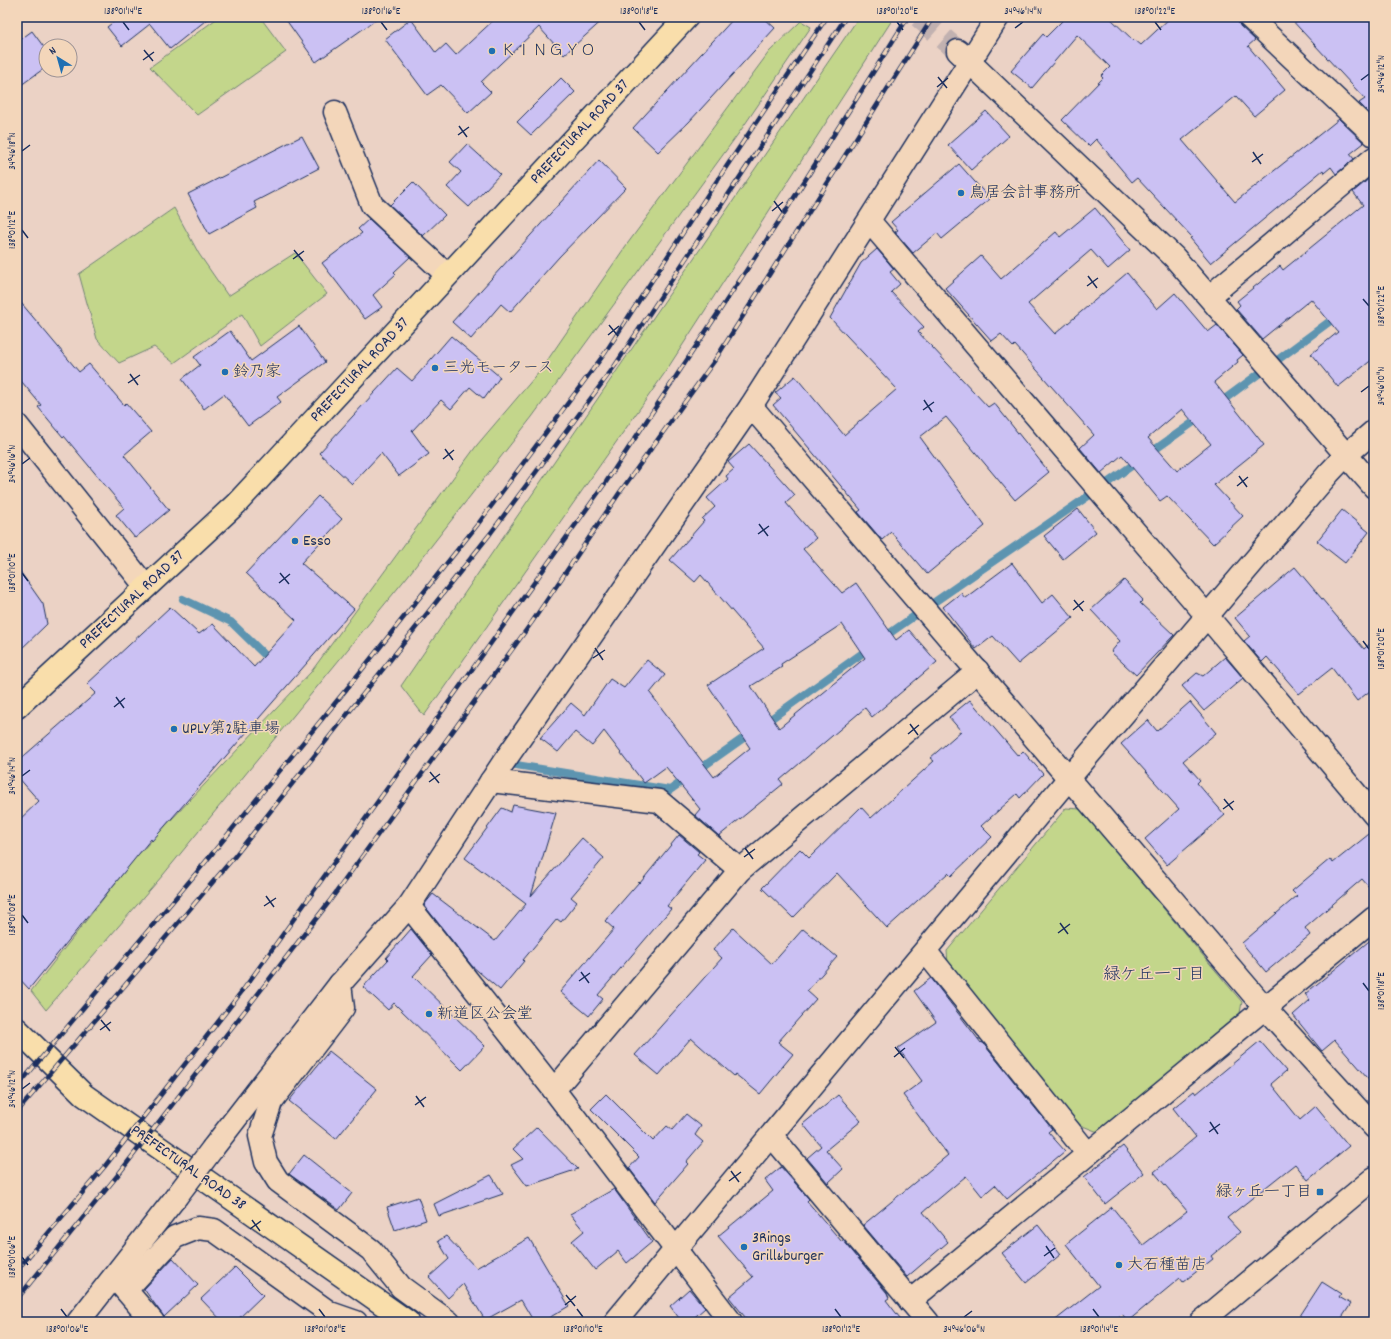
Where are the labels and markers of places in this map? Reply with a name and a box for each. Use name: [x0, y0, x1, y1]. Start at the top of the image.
place label: ＫＩＮＧＹＯ: [500, 40, 596, 63]
marker: ＫＩＮＧＹＯ: [487, 46, 497, 56]
place label: 鳥居会計事務所: [969, 182, 1081, 205]
marker: 鳥居会計事務所: [956, 188, 966, 198]
place label: 三光モータース: [443, 357, 554, 380]
place label: 鈴乃家: [233, 361, 281, 384]
marker: 三光モータース: [430, 363, 440, 373]
marker: 鈴乃家: [220, 367, 230, 377]
place label: Esso: [303, 530, 331, 553]
marker: Esso: [290, 536, 300, 546]
place label: UPLY第2駐車場: [182, 718, 280, 741]
marker: UPLY第2駐車場: [169, 724, 179, 734]
place label: 新道区公会堂: [437, 1003, 533, 1026]
marker: 新道区公会堂: [424, 1009, 434, 1019]
place label: 緑ヶ丘一丁目: [1216, 1181, 1312, 1204]
marker: 緑ヶ丘一丁目: [1315, 1187, 1325, 1197]
place label: 3Rings Grill&burger: [752, 1227, 823, 1268]
marker: 3Rings Grill&burger: [739, 1242, 749, 1252]
place label: 大石種苗店: [1127, 1254, 1207, 1277]
marker: 大石種苗店: [1114, 1260, 1124, 1270]

